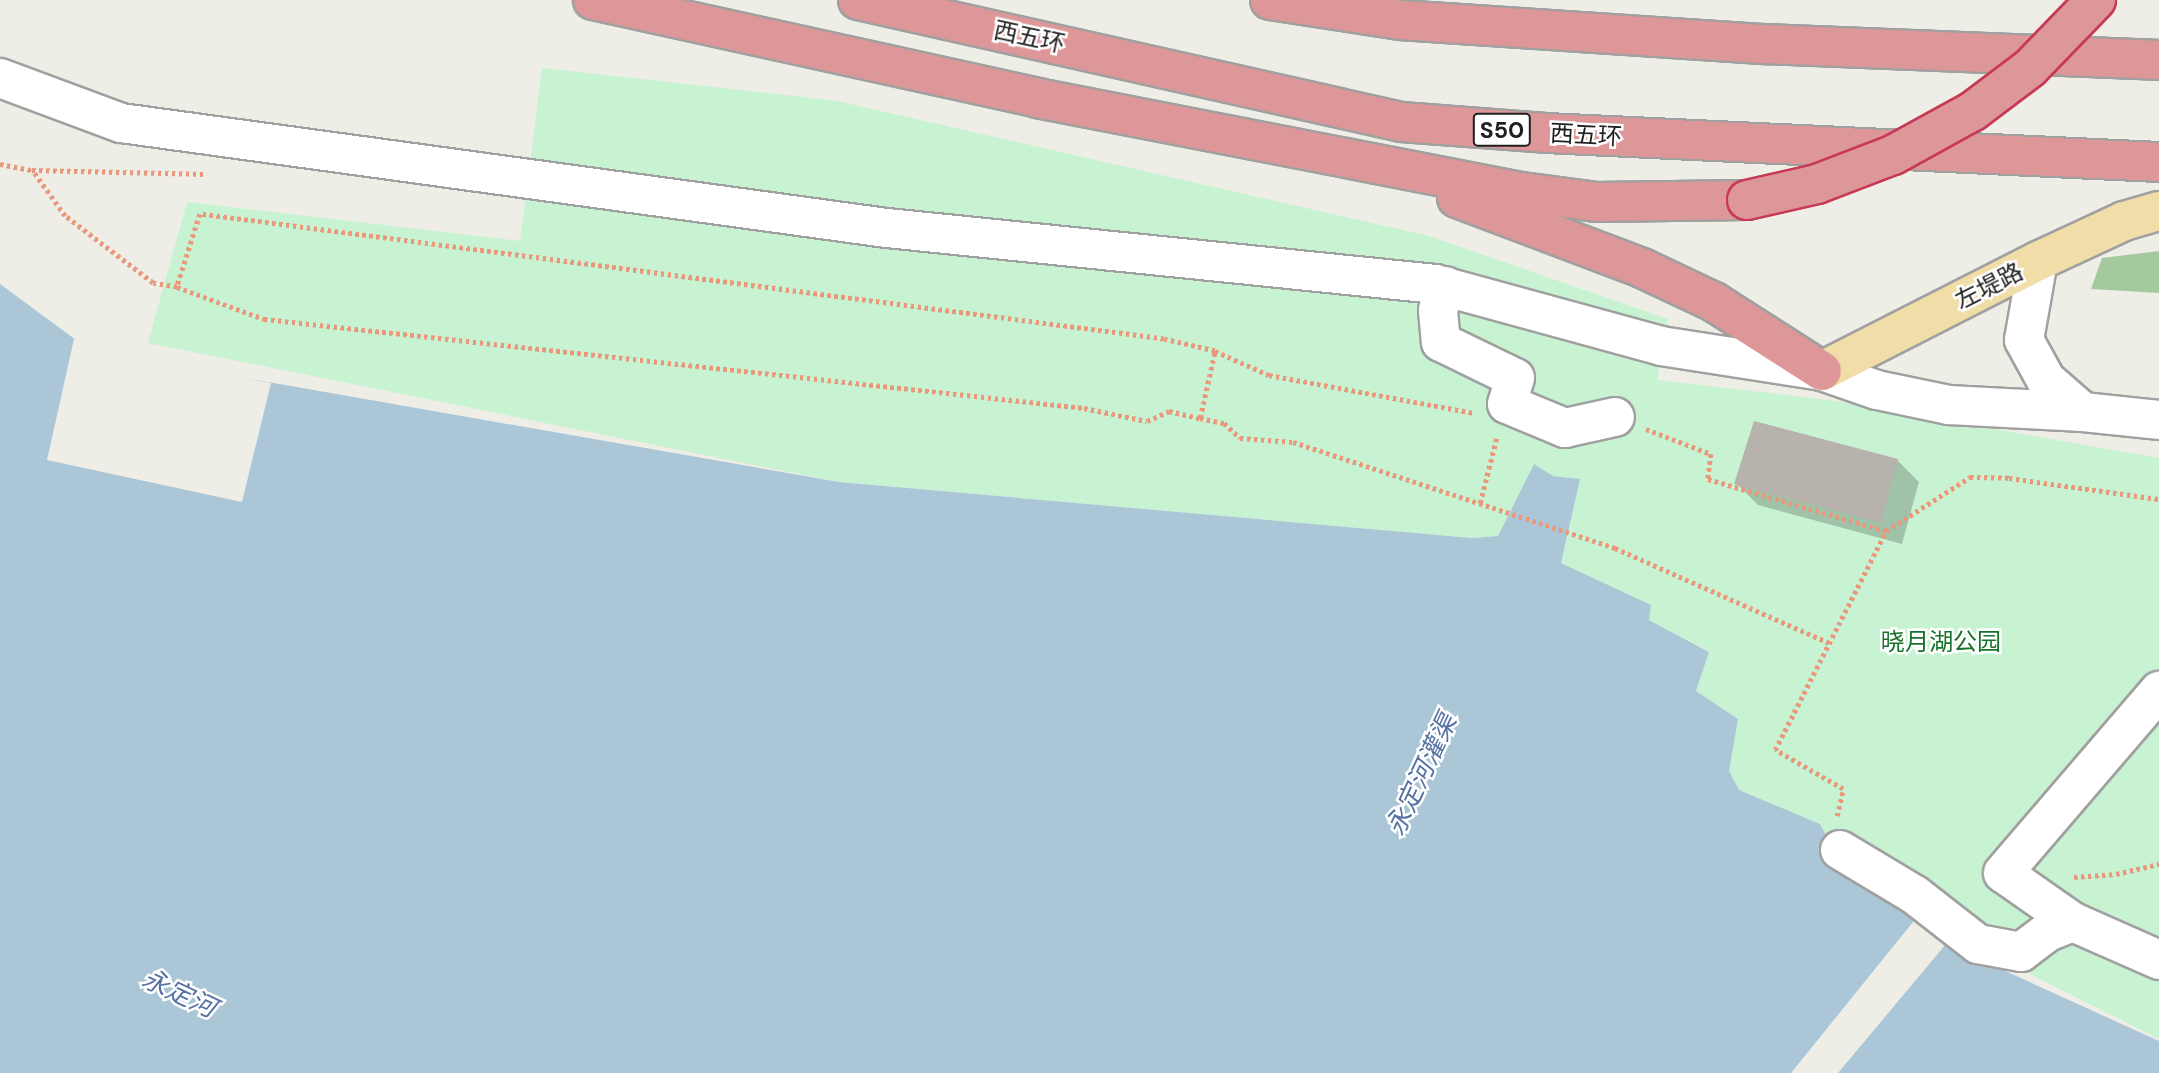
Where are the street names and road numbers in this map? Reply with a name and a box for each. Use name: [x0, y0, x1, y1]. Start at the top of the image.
street label: 西五环: [991, 15, 1067, 59]
road number: S50: [1472, 111, 1532, 150]
street label: 西五环: [1549, 119, 1623, 151]
street label: 左堤路: [1950, 257, 2028, 315]

